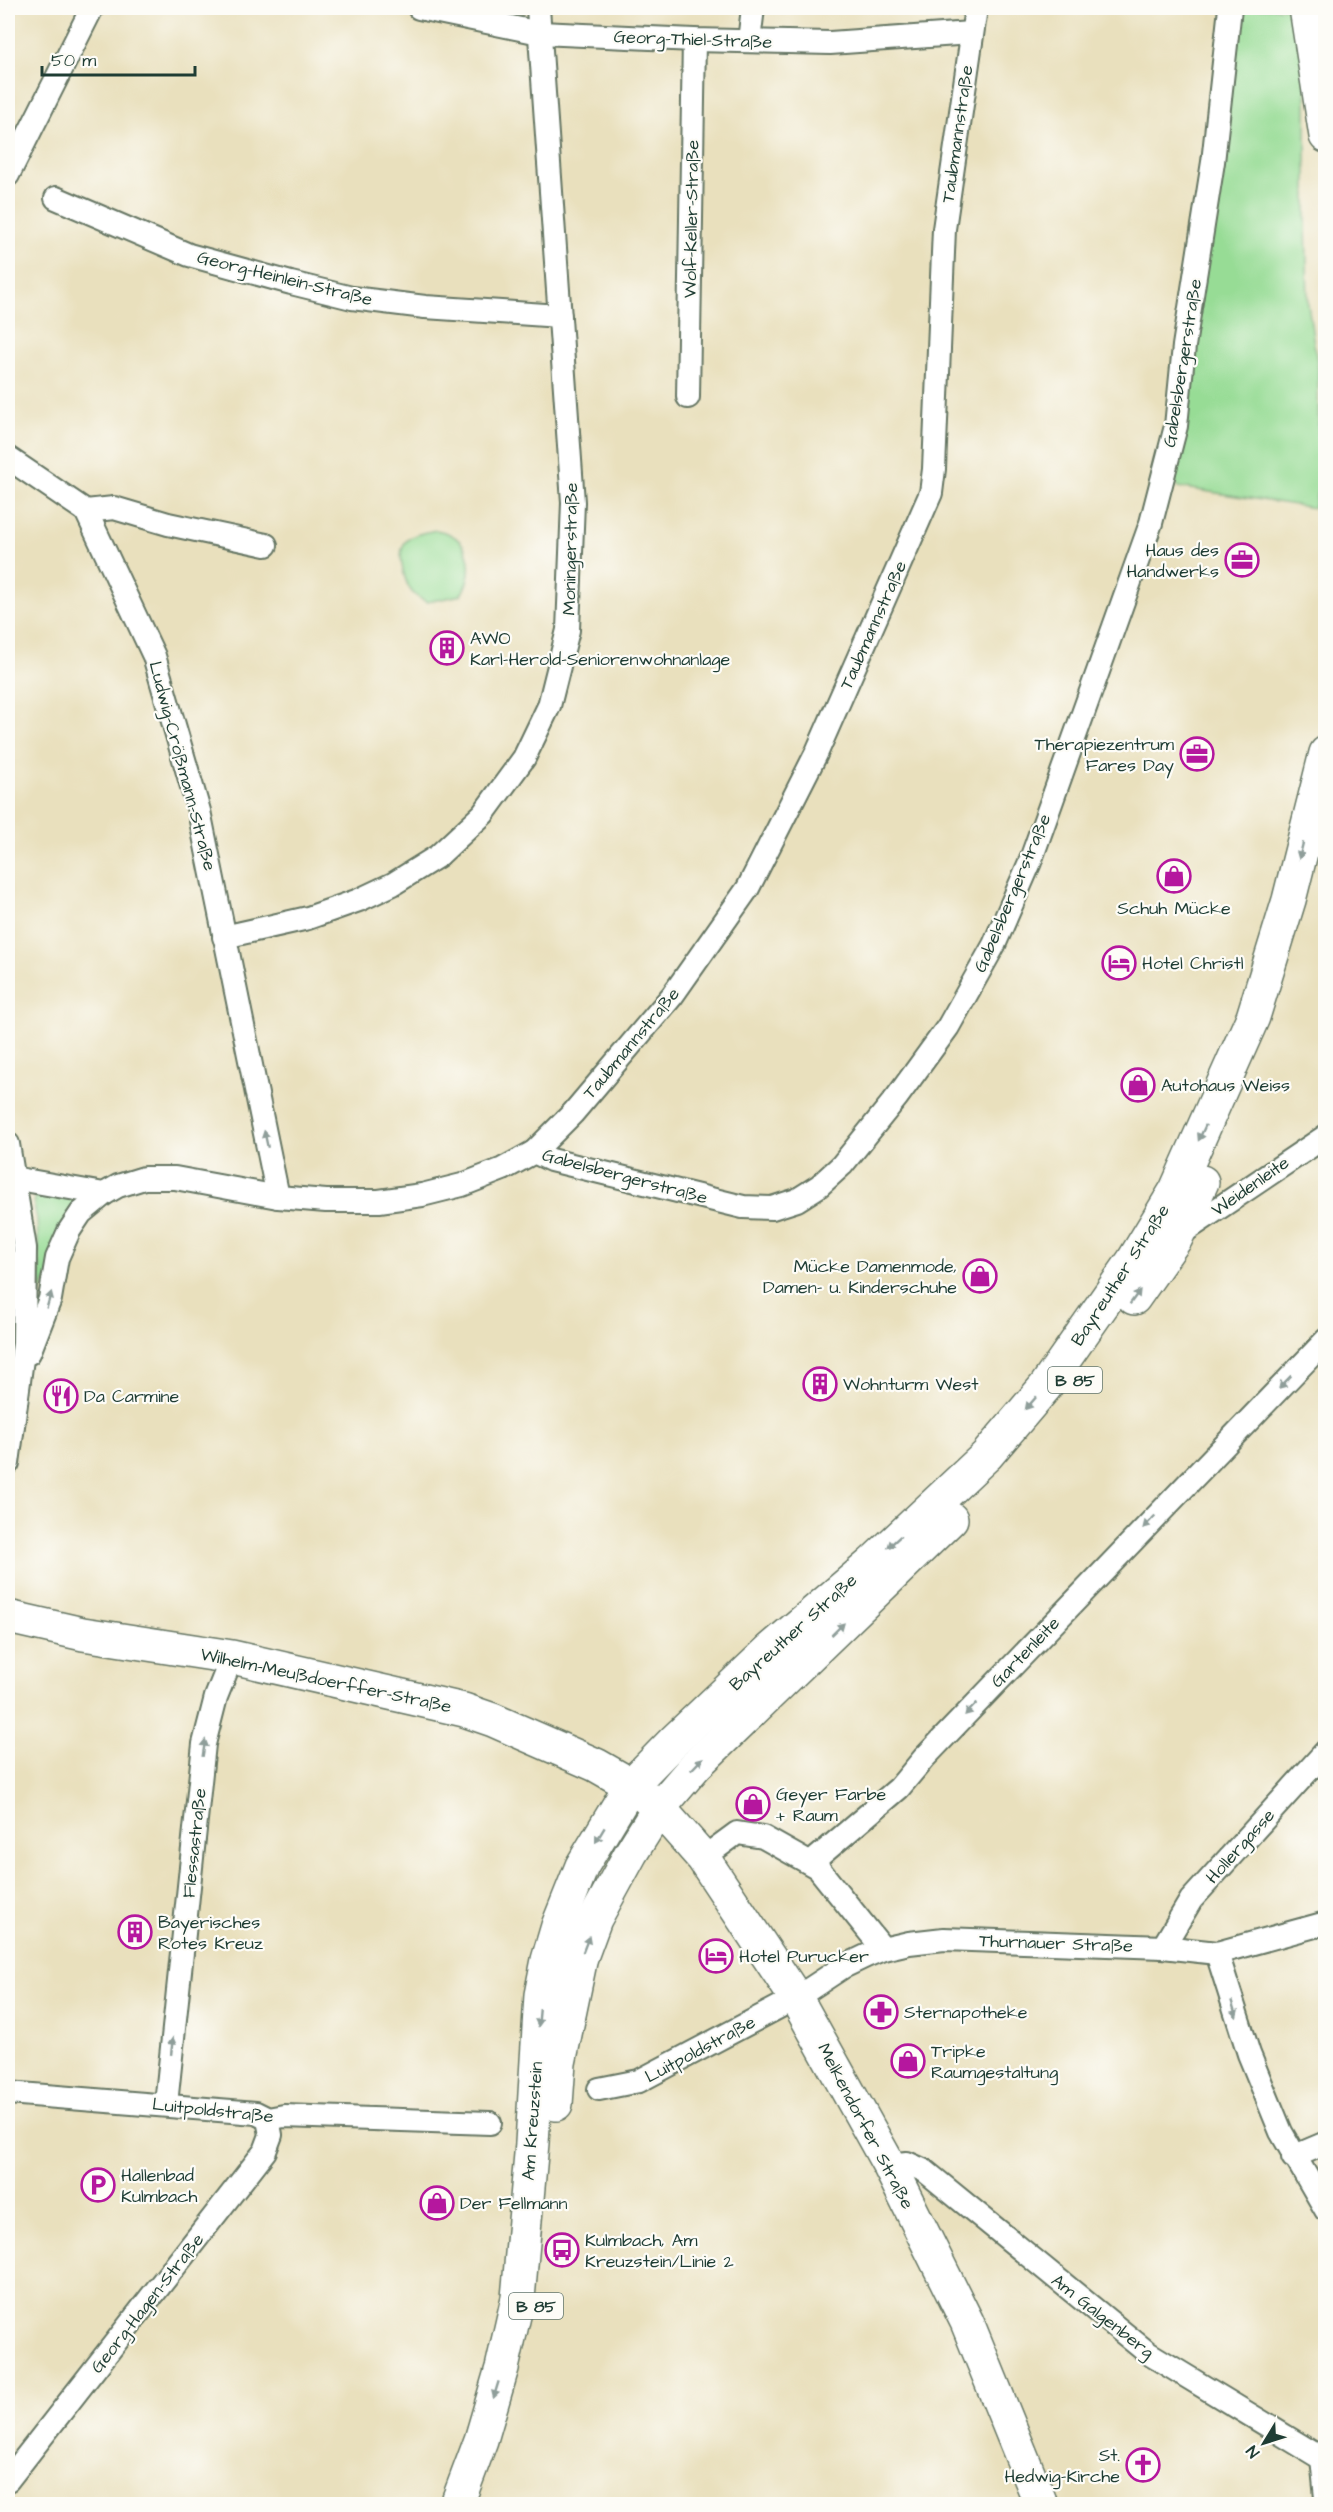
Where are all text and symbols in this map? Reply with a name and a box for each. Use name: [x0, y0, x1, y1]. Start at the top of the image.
street label: Georg-Thiel-Straße: [613, 24, 773, 56]
scale bar: [42, 39, 195, 77]
text: 50 m: [51, 48, 96, 73]
street label: Taubmannstraße: [935, 63, 980, 205]
street label: Wolf-Keller-Straße: [678, 139, 705, 298]
street label: Georg-Heinlein-Straße: [194, 245, 375, 313]
street label: Gabelsbergerstraße: [1157, 277, 1209, 449]
street label: Moningerstraße: [557, 482, 585, 616]
place label: Haus des Handwerks: [1126, 538, 1219, 584]
office icon: Haus des Handwerks: [1224, 542, 1260, 578]
street label: Taubmannstraße: [834, 557, 913, 694]
place label: AWO Karl-Herold-Seniorenwohnanlage: [470, 626, 731, 673]
building icon: AWO Karl-Herold-Seniorenwohnanlage: [429, 630, 465, 666]
street label: Ludwig-Crößmann-Straße: [142, 659, 223, 874]
place label: Therapiezentrum Fares Day: [1035, 732, 1174, 779]
office icon: Therapiezentrum Fares Day: [1179, 736, 1215, 772]
street label: Gabelsbergerstraße: [968, 810, 1058, 977]
one-way arrow: [1295, 841, 1305, 860]
shop icon: Schuh Mücke: [1156, 858, 1192, 894]
place label: Schuh Mücke: [1117, 896, 1231, 921]
hotel icon: Hotel Christl: [1101, 945, 1137, 981]
place label: Hotel Christl: [1142, 951, 1244, 976]
street label: Taubmannstraße: [577, 982, 686, 1104]
shop icon: Autohaus Weiss: [1120, 1067, 1156, 1103]
place label: Autohaus Weiss: [1161, 1073, 1290, 1098]
one-way arrow: [1196, 1124, 1206, 1142]
one-way arrow: [261, 1130, 270, 1149]
street label: Gabelsbergerstraße: [539, 1142, 710, 1212]
street label: Weidenleite: [1206, 1150, 1294, 1222]
street label: Bayreuther Straße: [1065, 1199, 1177, 1351]
place label: Mücke Damenmode, Damen- u. Kinderschuhe: [763, 1254, 957, 1300]
shop icon: Mücke Damenmode, Damen- u. Kinderschuhe: [962, 1258, 998, 1294]
one-way arrow: [1129, 1289, 1141, 1305]
one-way arrow: [45, 1291, 54, 1309]
building icon: Wohnturm West: [802, 1366, 838, 1402]
road number: B 85: [1048, 1367, 1102, 1393]
place label: Wohnturm West: [843, 1372, 979, 1397]
one-way arrow: [1278, 1374, 1292, 1389]
restaurant icon: Da Carmine: [43, 1378, 79, 1414]
place label: Da Carmine: [84, 1384, 180, 1409]
one-way arrow: [1024, 1396, 1037, 1411]
one-way arrow: [1143, 1515, 1157, 1529]
one-way arrow: [887, 1535, 902, 1548]
street label: Bayreuther Straße: [724, 1568, 864, 1697]
street label: Gartenleite: [985, 1611, 1066, 1693]
one-way arrow: [830, 1622, 844, 1636]
street label: Wilhelm-Meußdoerffer-Straße: [198, 1642, 454, 1719]
one-way arrow: [964, 1701, 978, 1716]
one-way arrow: [200, 1738, 209, 1757]
one-way arrow: [690, 1757, 704, 1771]
place label: Geyer Farbe + Raum: [776, 1782, 887, 1828]
shop icon: Geyer Farbe + Raum: [735, 1786, 771, 1822]
street label: Flessastraße: [176, 1787, 213, 1899]
street label: Hollergasse: [1200, 1803, 1282, 1890]
one-way arrow: [595, 1827, 606, 1843]
place label: Bayerisches Rotes Kreuz: [158, 1910, 263, 1956]
building icon: Bayerisches Rotes Kreuz: [117, 1914, 153, 1950]
street label: Thurnauer Straße: [979, 1928, 1134, 1959]
one-way arrow: [581, 1935, 591, 1953]
hotel icon: Hotel Purucker: [698, 1938, 734, 1974]
place label: Hotel Purucker: [739, 1944, 869, 1969]
pharmacy icon: Sternapotheke: [863, 1994, 899, 2030]
place label: Sternapotheke: [904, 2000, 1028, 2025]
one-way arrow: [1230, 2000, 1240, 2018]
one-way arrow: [535, 2008, 544, 2027]
street label: Luitpoldstraße: [641, 2010, 760, 2089]
one-way arrow: [167, 2036, 177, 2055]
street label: Melkendorfer Straße: [811, 2039, 920, 2214]
place label: Tripke Raumgestaltung: [931, 2039, 1058, 2086]
shop icon: Tripke Raumgestaltung: [890, 2043, 926, 2079]
street label: Am Kreuzstein: [516, 2061, 549, 2181]
street label: Luitpoldstraße: [151, 2092, 275, 2129]
place label: Hallenbad Kulmbach: [121, 2163, 198, 2209]
parking icon: Hallenbad Kulmbach: [80, 2167, 116, 2203]
shop icon: Der Fellmann: [419, 2185, 455, 2221]
place label: Der Fellmann: [460, 2191, 568, 2216]
street label: Georg-Hagen-Straße: [85, 2228, 211, 2379]
place label: Kulmbach, Am Kreuzstein/Linie 2: [585, 2228, 734, 2274]
bus stop icon: Kulmbach, Am Kreuzstein/Linie 2: [544, 2232, 580, 2268]
street label: Am Galgenberg: [1045, 2268, 1159, 2365]
road number: B 85: [509, 2293, 563, 2319]
one-way arrow: [491, 2381, 500, 2399]
north arrow: [1234, 2413, 1294, 2473]
text: N: [1241, 2441, 1265, 2462]
place label: St. Hedwig-Kirche: [1004, 2443, 1120, 2490]
church icon: St. Hedwig-Kirche: [1125, 2447, 1161, 2483]

